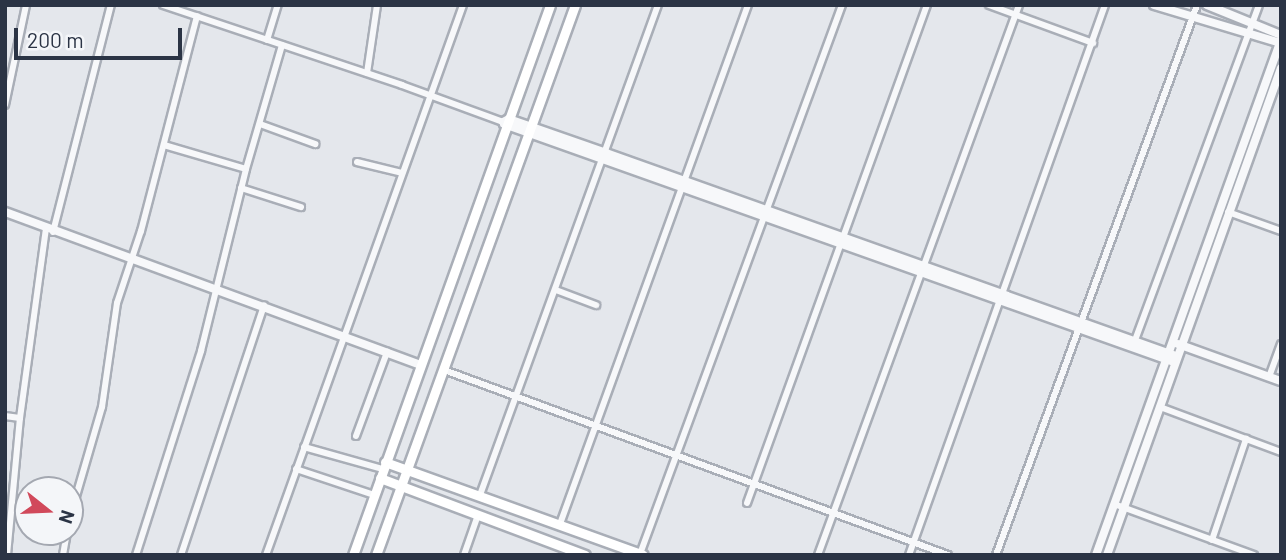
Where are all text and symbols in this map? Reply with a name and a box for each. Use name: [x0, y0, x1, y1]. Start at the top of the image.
scale bar: [18, 14, 186, 58]
text: 200 m: [27, 27, 84, 52]
north arrow: [14, 476, 84, 546]
text: N: [55, 507, 80, 527]

